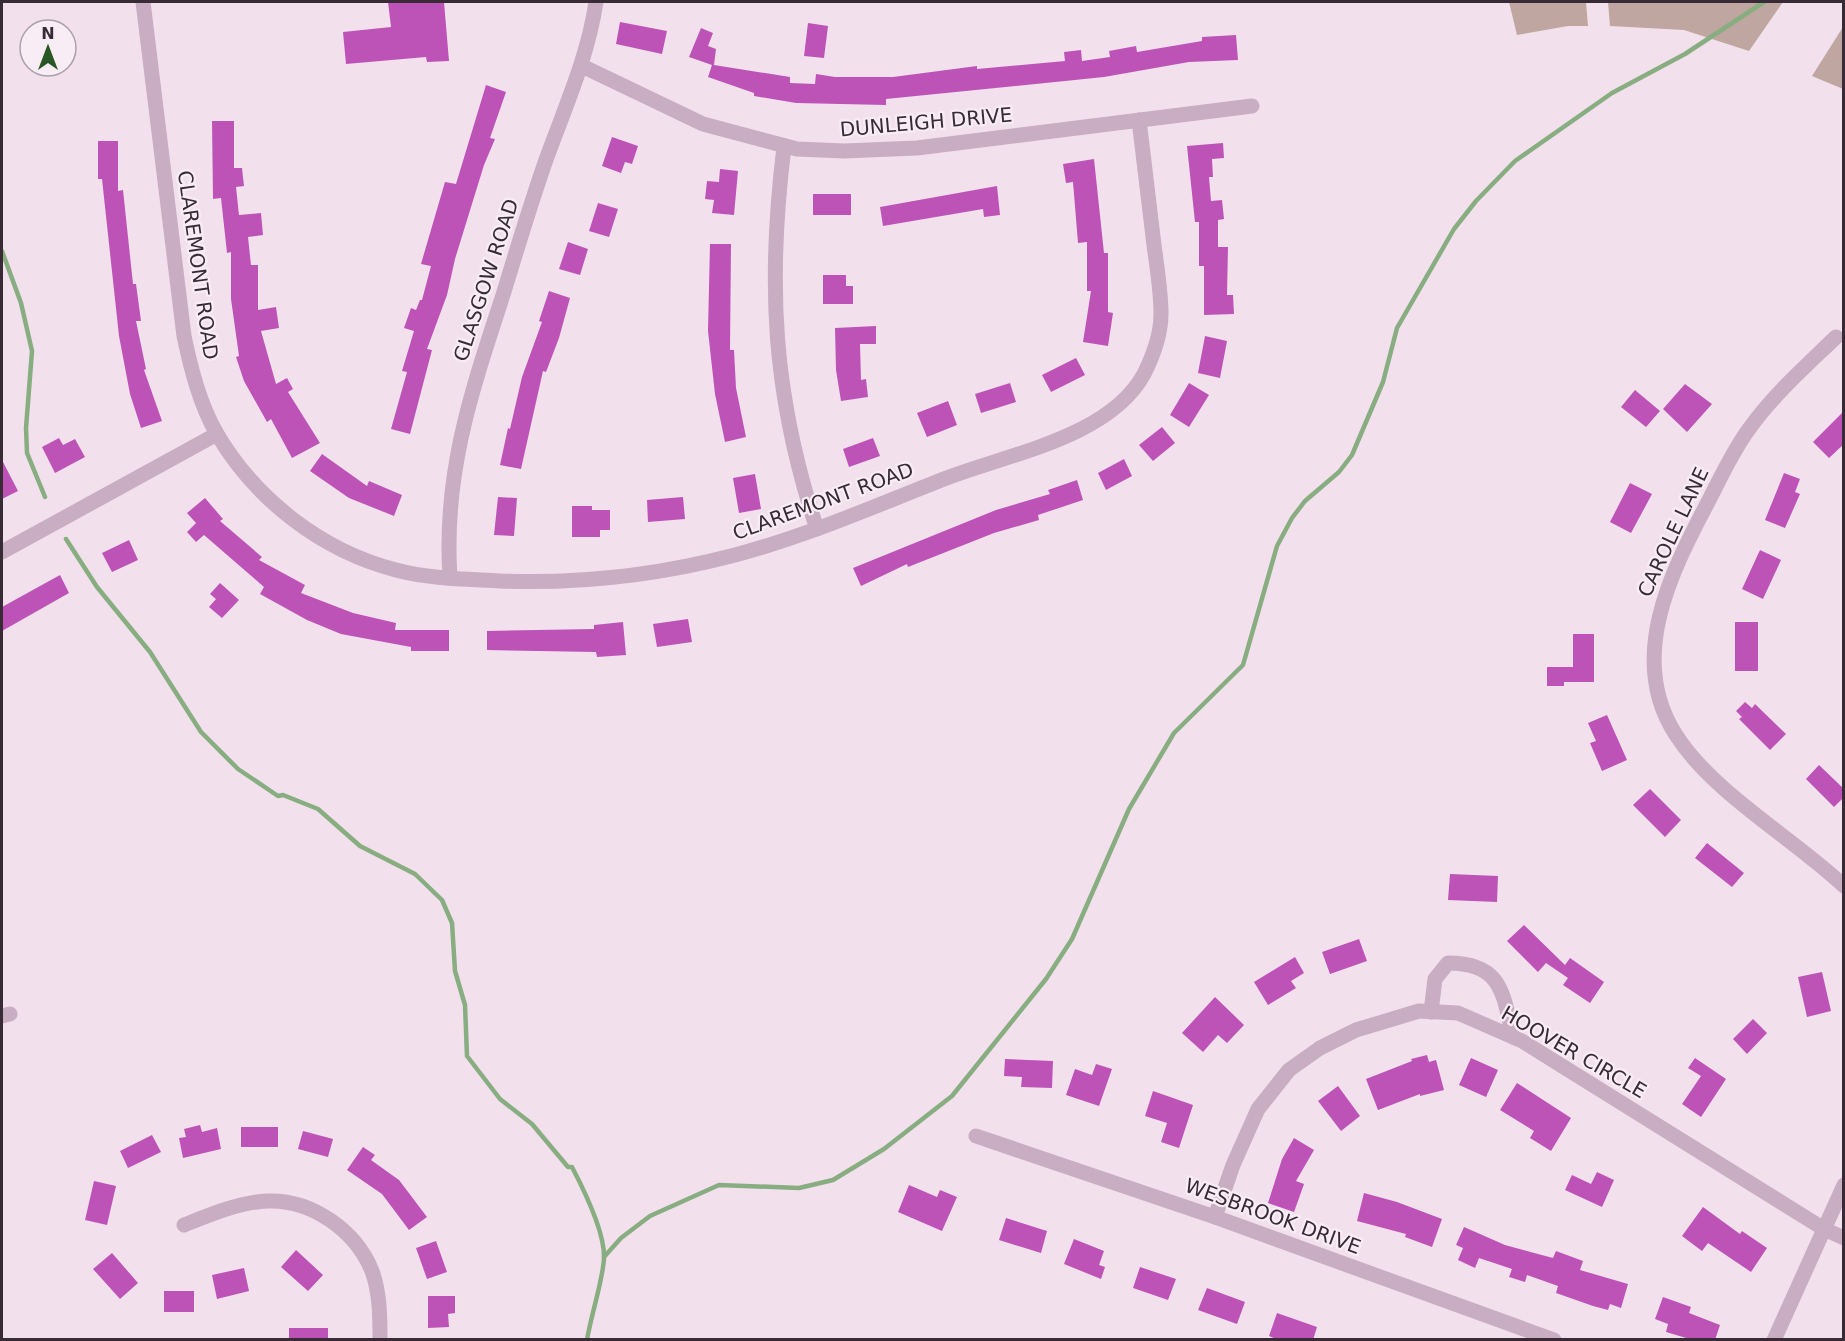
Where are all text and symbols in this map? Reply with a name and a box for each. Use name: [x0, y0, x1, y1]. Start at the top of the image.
north arrow: [18, 18, 78, 78]
text: N: [41, 24, 55, 43]
street label: DUNLEIGH DRIVE: [839, 103, 1013, 141]
street label: CLAREMONT ROAD: [173, 169, 223, 361]
street label: GLASGOW ROAD: [448, 196, 524, 364]
street label: CLAREMONT ROAD: [729, 457, 917, 545]
street label: CAROLE LANE: [1632, 463, 1714, 601]
street label: HOOVER CIRCLE: [1497, 1001, 1651, 1103]
street label: WESBROOK DRIVE: [1182, 1173, 1364, 1259]

